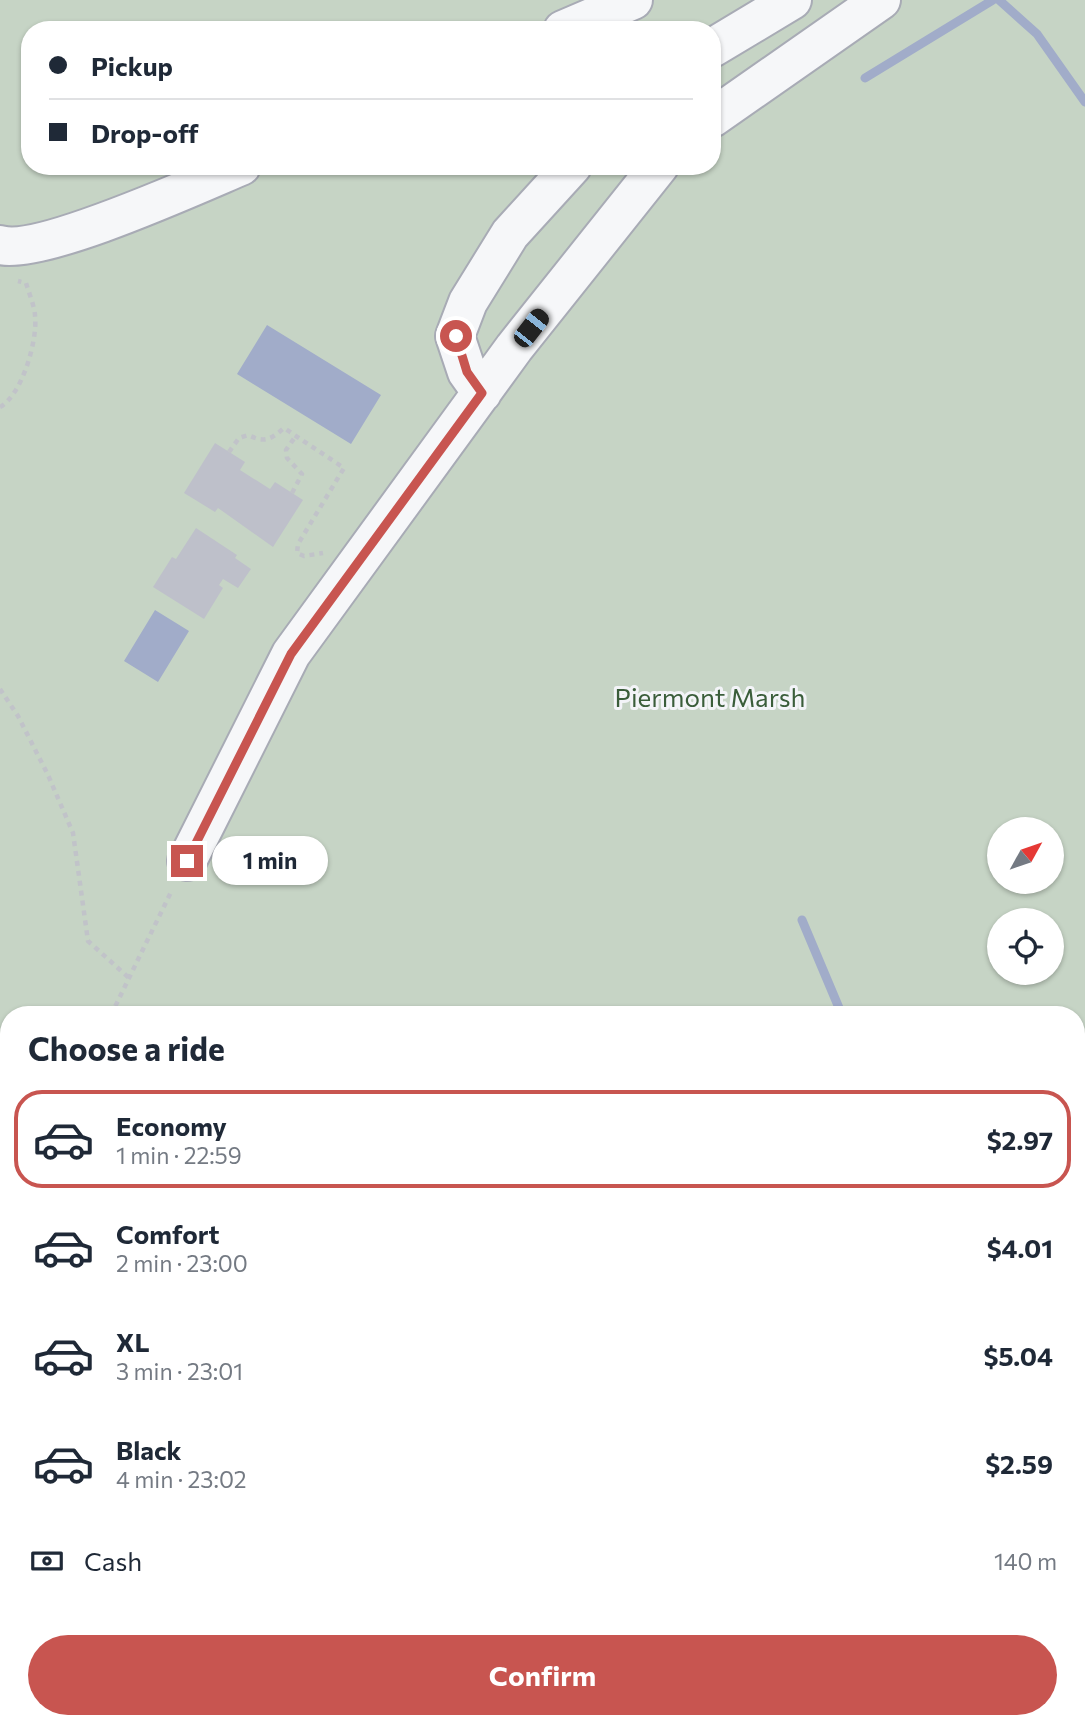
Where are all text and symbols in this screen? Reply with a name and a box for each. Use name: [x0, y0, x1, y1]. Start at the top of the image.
text: Pickup: [91, 50, 173, 81]
text: Drop-off: [91, 117, 198, 148]
car: [510, 305, 553, 351]
route start: [440, 320, 472, 352]
park label: Piermont Marsh: [615, 681, 805, 712]
north arrow: [987, 817, 1064, 894]
map controls: [987, 817, 1064, 985]
callout: 1 min: [212, 836, 327, 886]
route end: [171, 845, 203, 877]
text: 1 min: [243, 846, 297, 874]
button: locate: [987, 908, 1064, 985]
text: Choose a ride: [28, 1028, 225, 1068]
icon: car: [32, 1108, 95, 1171]
text: Economy: [116, 1110, 227, 1141]
text: $2.97: [987, 1124, 1053, 1155]
text: 1 min · 22:59: [116, 1141, 242, 1169]
icon: car: [32, 1216, 95, 1279]
text: Comfort: [116, 1218, 219, 1249]
text: $4.01: [987, 1232, 1053, 1263]
text: 2 min · 23:00: [116, 1249, 248, 1277]
icon: car: [32, 1324, 95, 1387]
text: XL: [116, 1326, 150, 1357]
text: $5.04: [984, 1340, 1053, 1371]
text: 3 min · 23:01: [116, 1357, 243, 1385]
icon: car: [32, 1432, 95, 1495]
text: Black: [116, 1434, 182, 1465]
text: $2.59: [985, 1448, 1053, 1479]
text: 4 min · 23:02: [116, 1465, 247, 1493]
icon: cash: [28, 1542, 66, 1580]
text: Cash: [84, 1545, 142, 1576]
text: 140 m: [994, 1547, 1057, 1575]
button: Confirm: [28, 1635, 1057, 1715]

